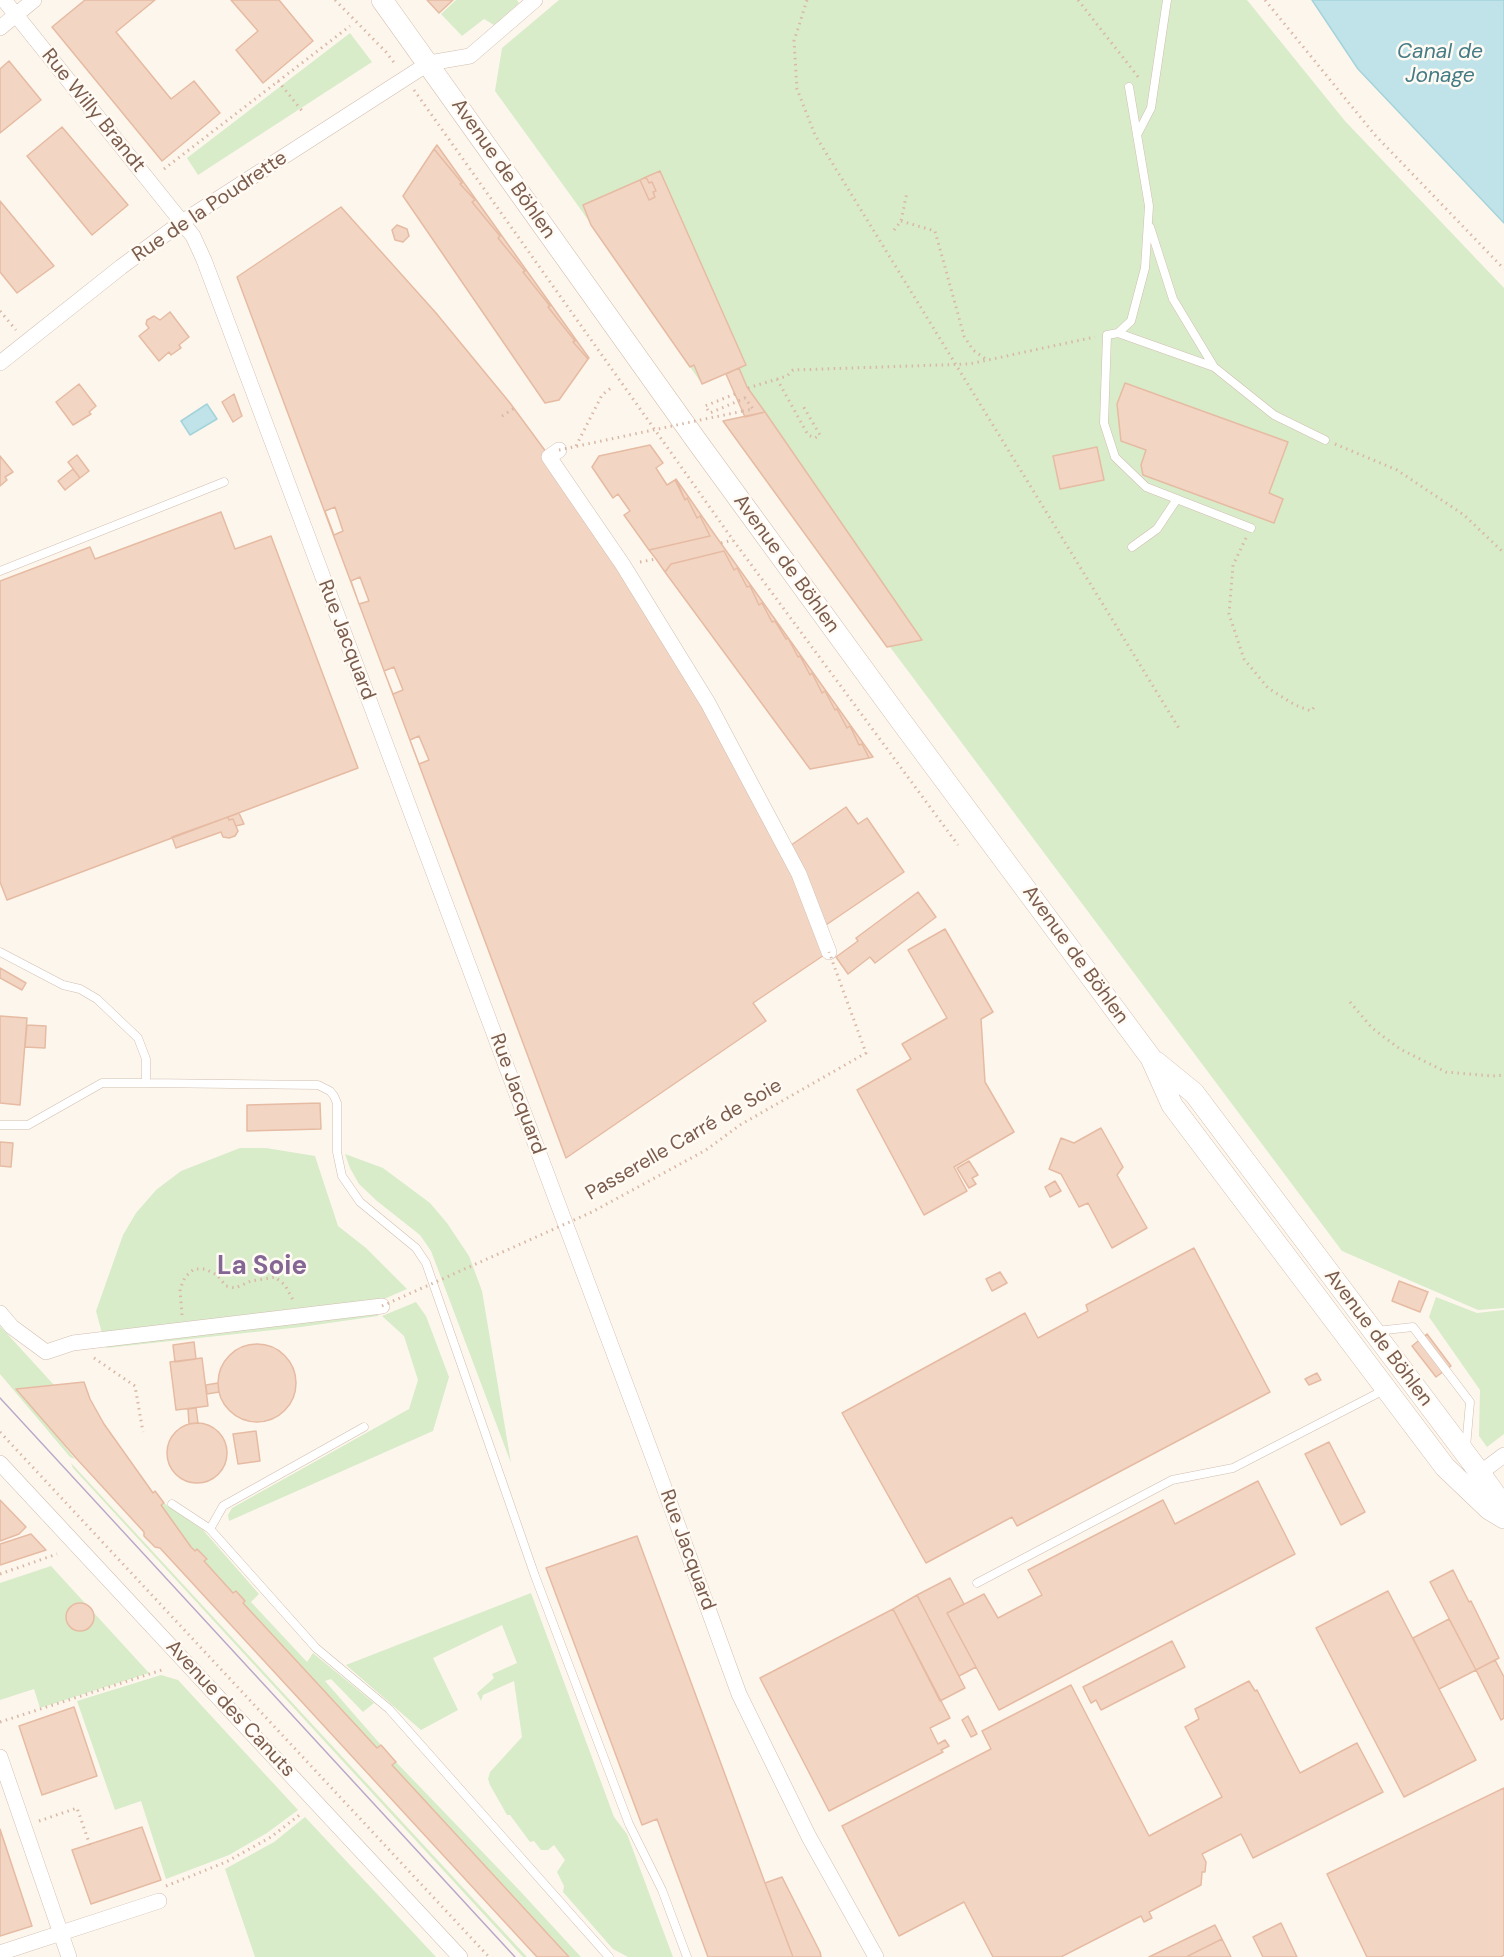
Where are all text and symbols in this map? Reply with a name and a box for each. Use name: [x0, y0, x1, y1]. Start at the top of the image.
water label: Canal de Jonage: [1397, 39, 1483, 89]
street label: Rue Willy Brandt: [36, 44, 150, 178]
street label: Avenue de Böhlen: [446, 94, 560, 244]
street label: Rue de la Poudrette: [128, 146, 292, 268]
street label: Avenue de Böhlen: [728, 490, 844, 638]
street label: Rue Jacquard: [312, 577, 380, 703]
street label: Avenue de Böhlen: [1017, 881, 1133, 1029]
street label: Rue Jacquard: [484, 1030, 550, 1158]
street label: Passerelle Carré de Soie: [582, 1074, 786, 1206]
district label: La Soie: [217, 1251, 307, 1283]
street label: Avenue de Böhlen: [1319, 1265, 1437, 1411]
street label: Rue Jacquard: [654, 1486, 720, 1614]
street label: Avenue des Canuts: [160, 1636, 300, 1782]

